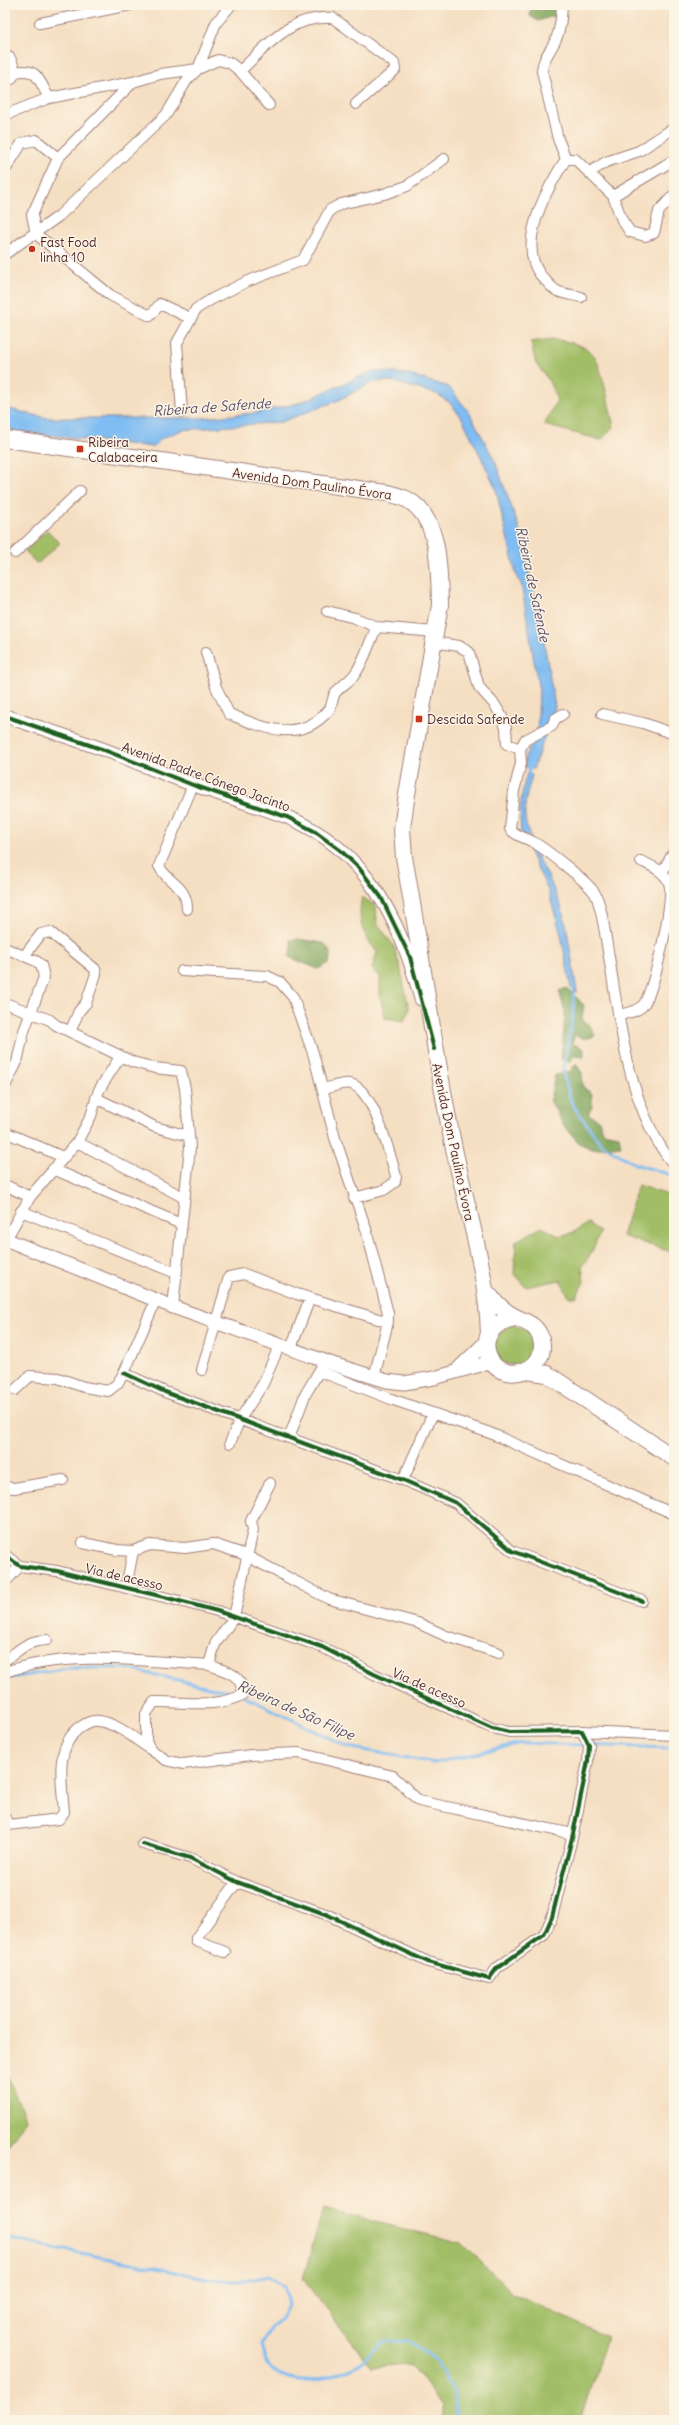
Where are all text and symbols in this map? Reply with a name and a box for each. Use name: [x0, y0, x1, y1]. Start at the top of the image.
place label: Fast Food linha 10: [40, 234, 97, 266]
marker: Fast Food linha 10: [27, 244, 37, 254]
water label: Ribeira de Safende: [153, 394, 273, 420]
place label: Ribeira Calabaceira: [88, 434, 158, 466]
marker: Ribeira Calabaceira: [75, 444, 85, 454]
street label: Avenida Dom Paulino Évora: [231, 463, 393, 504]
water label: Ribeira de Safende: [512, 525, 554, 645]
place label: Descida Safende: [427, 711, 525, 728]
marker: Descida Safende: [414, 714, 424, 724]
street label: Avenida Padre Cónego Jacinto: [119, 739, 293, 815]
street label: Avenida Dom Paulino Évora: [428, 1061, 479, 1223]
street label: Via de acesso: [84, 1560, 164, 1594]
street label: Via de acesso: [389, 1664, 469, 1712]
water label: Ribeira de São Filipe: [235, 1676, 359, 1744]

